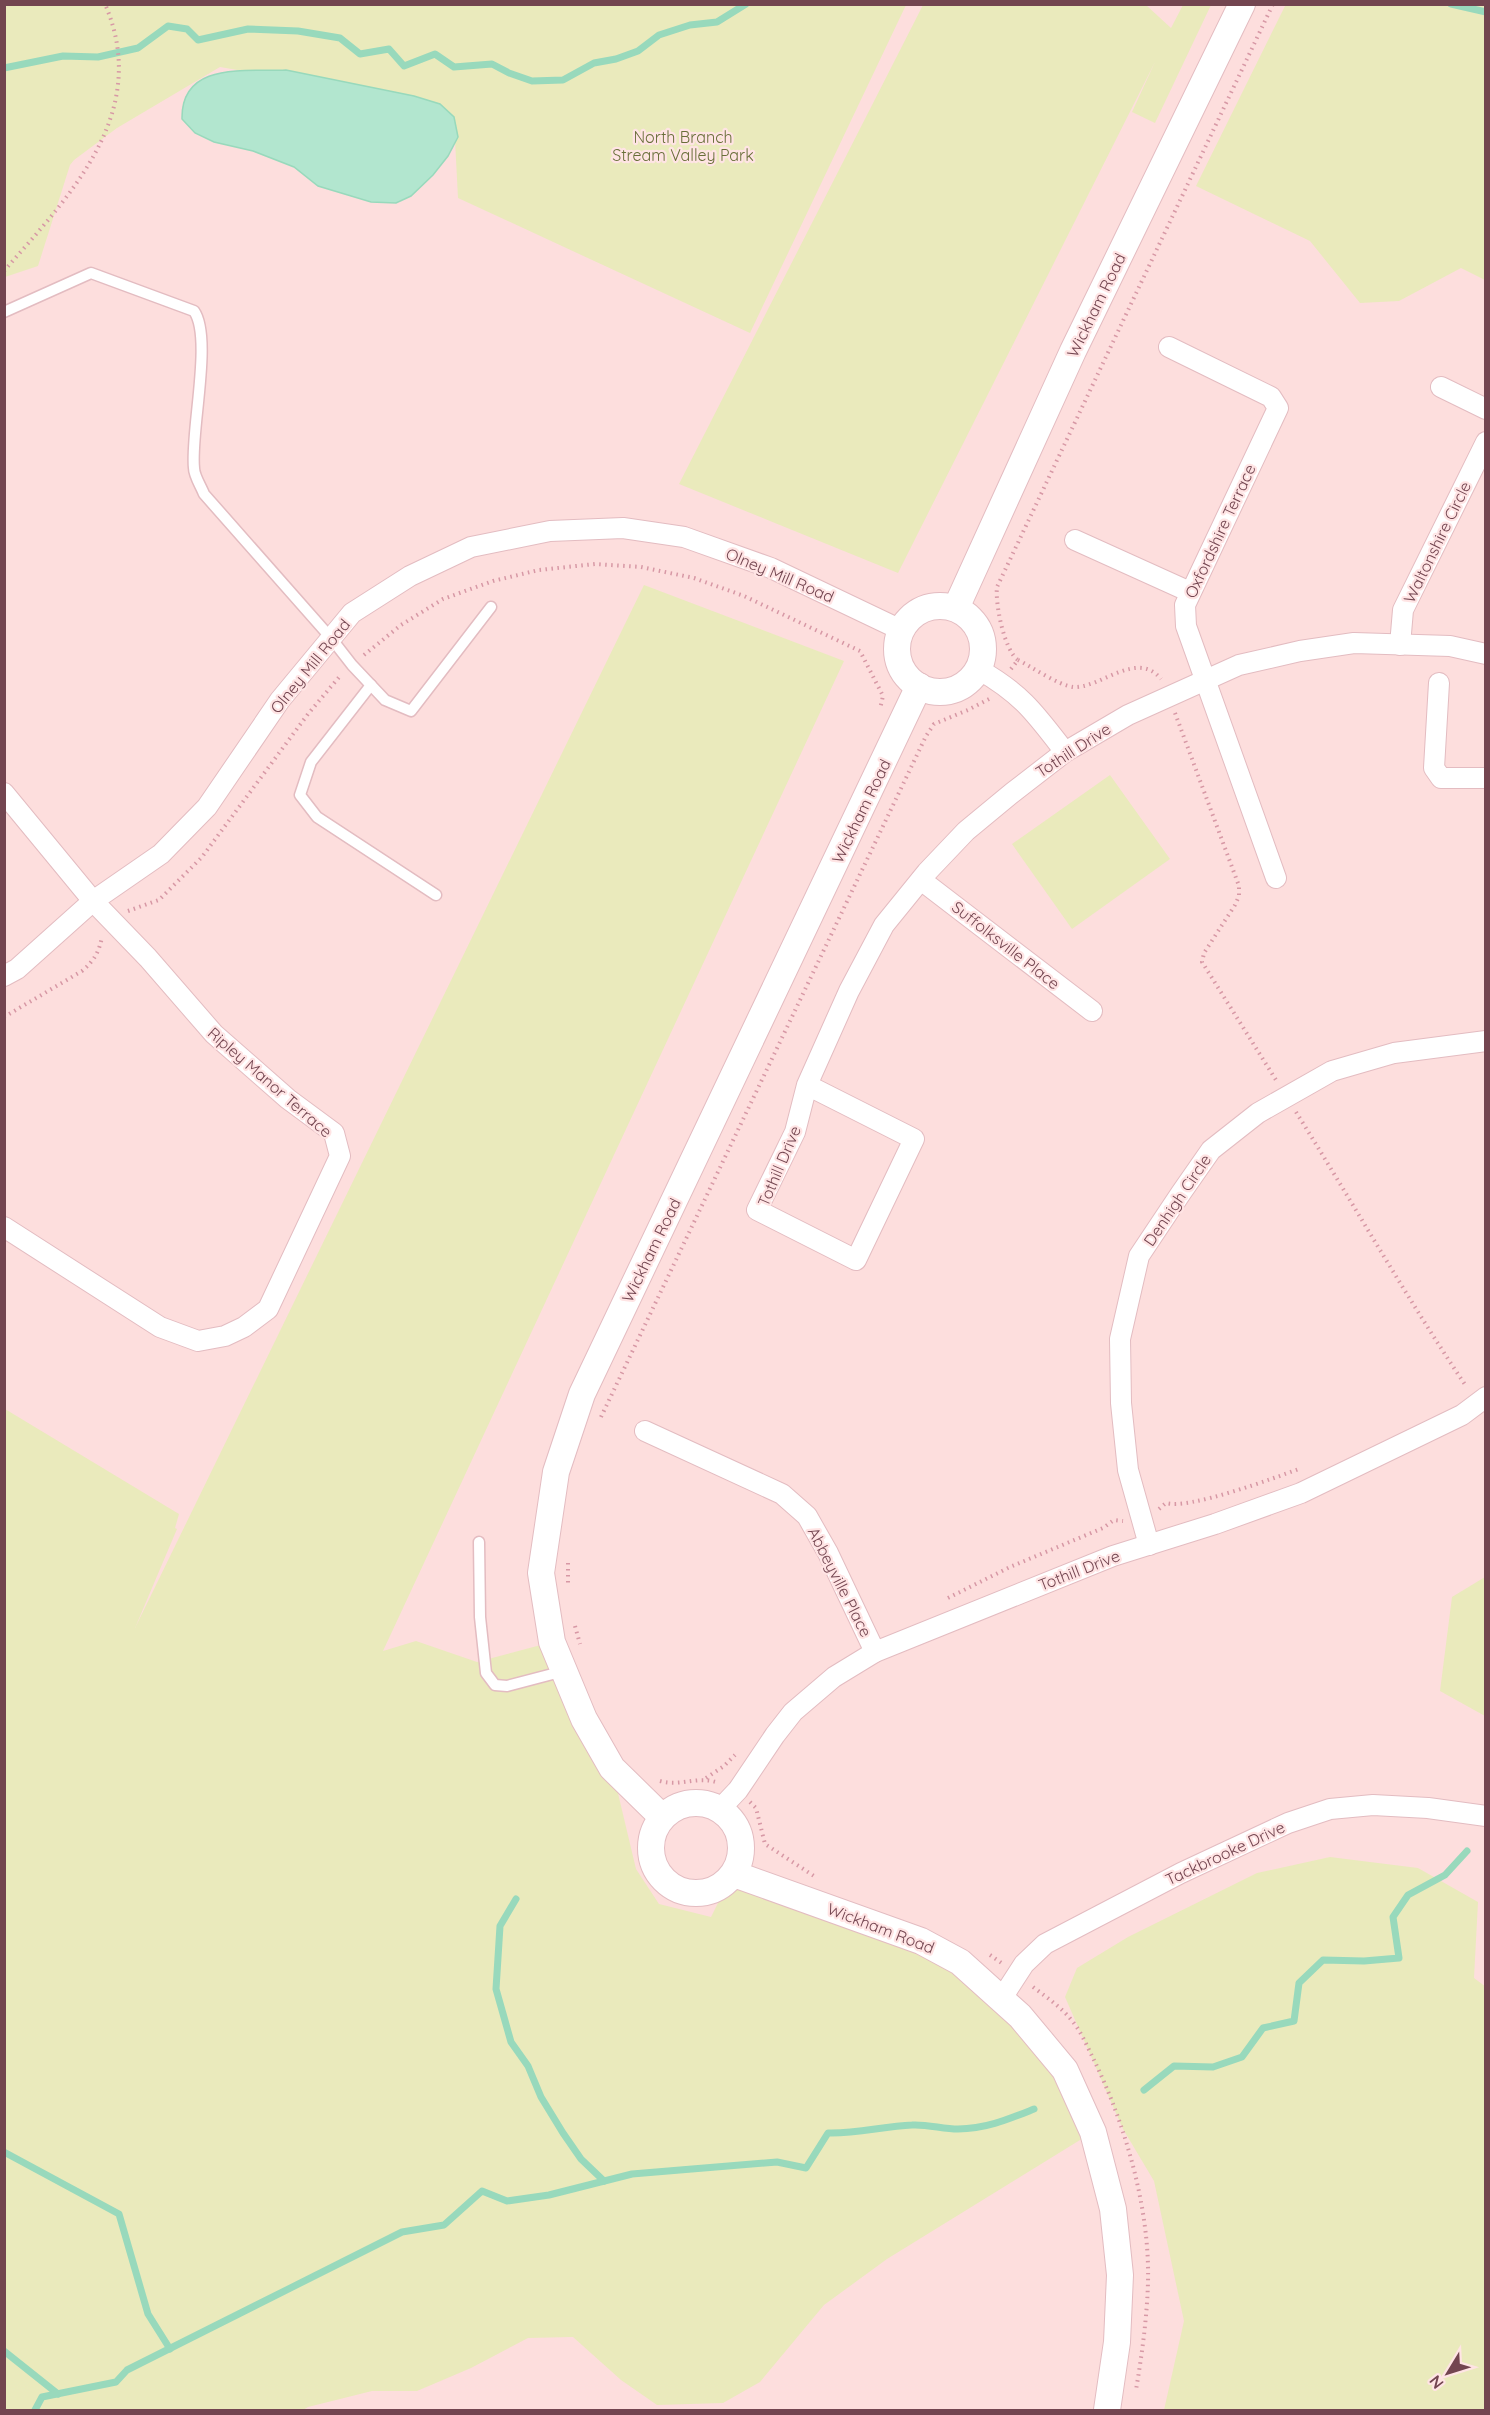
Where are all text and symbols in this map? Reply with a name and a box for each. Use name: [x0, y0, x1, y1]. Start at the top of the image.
park label: North Branch Stream Valley Park: [612, 127, 754, 165]
street label: Wickham Road: [1062, 250, 1130, 360]
street label: Oxfordshire Terrace: [1180, 461, 1260, 601]
street label: Waltonshire Circle: [1399, 478, 1475, 606]
street label: Olney Mill Road: [723, 543, 837, 607]
street label: Olney Mill Road: [266, 615, 354, 717]
street label: Tothill Drive: [1032, 718, 1114, 782]
street label: Wickham Road: [827, 756, 895, 866]
street label: Suffolksville Place: [948, 897, 1064, 993]
street label: Ripley Manor Terrace: [204, 1023, 336, 1141]
street label: Tothill Drive: [753, 1123, 805, 1209]
street label: Denhigh Circle: [1139, 1150, 1215, 1250]
street label: Wickham Road: [617, 1195, 685, 1305]
street label: Abbeyville Place: [804, 1524, 876, 1640]
street label: Tothill Drive: [1035, 1545, 1123, 1595]
street label: Tackbrooke Drive: [1162, 1817, 1288, 1889]
street label: Wickham Road: [825, 1898, 937, 1958]
north arrow: [1418, 2343, 1478, 2403]
text: N: [1425, 2371, 1448, 2393]

